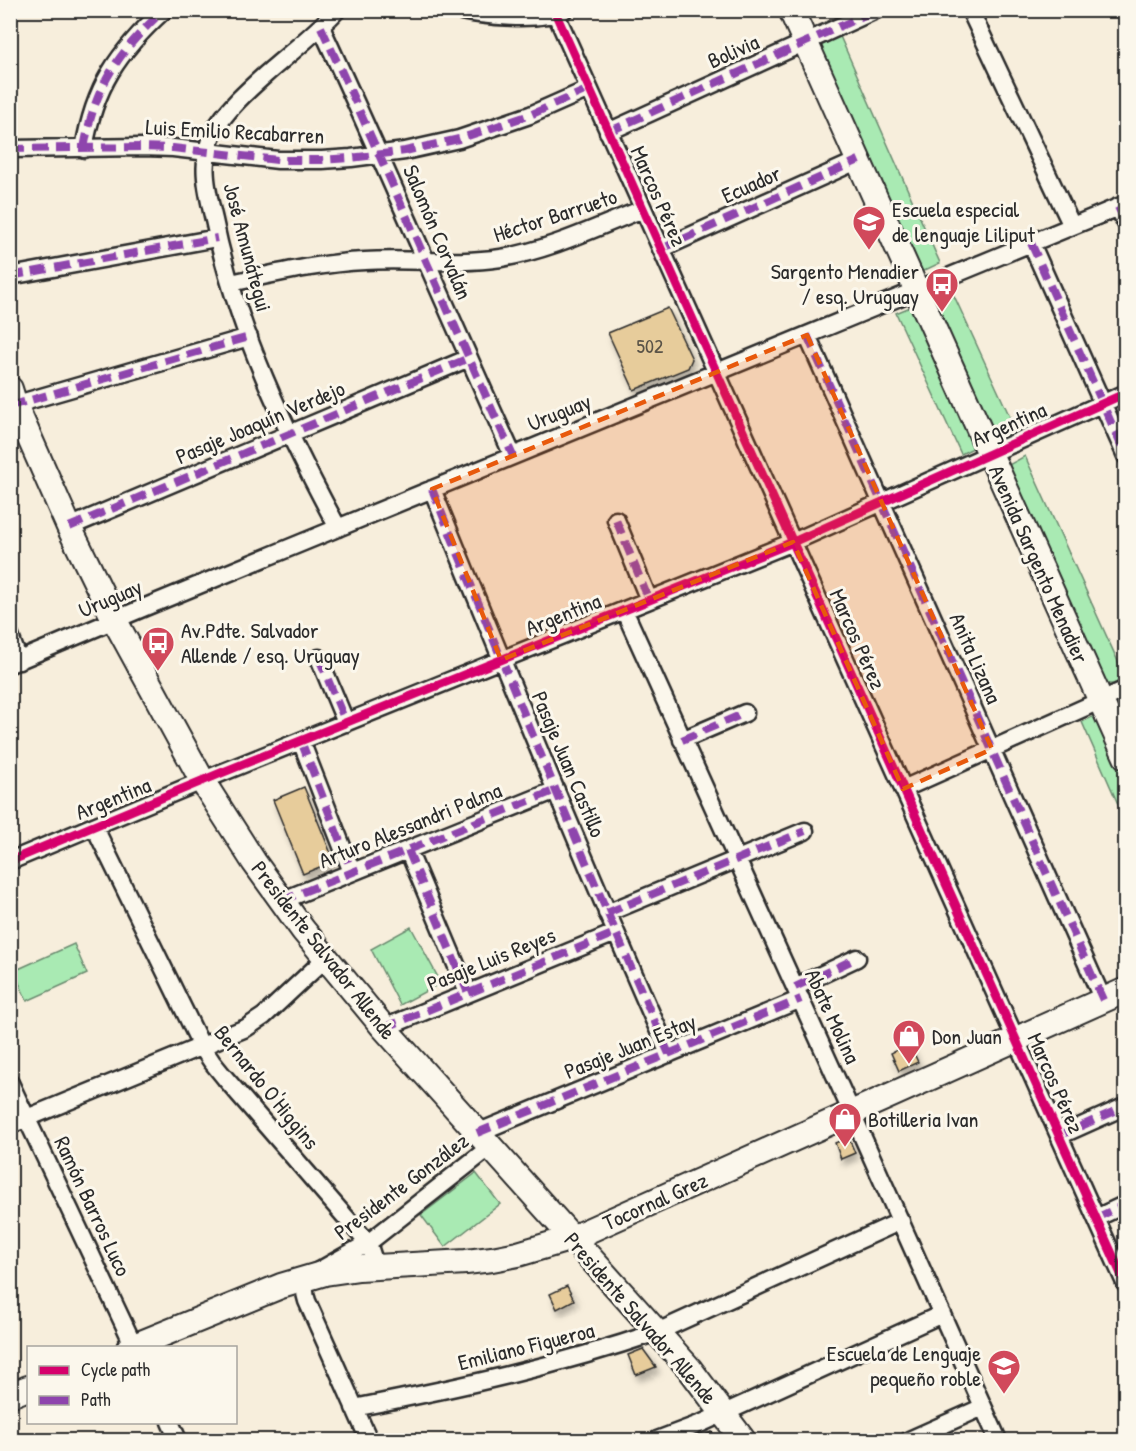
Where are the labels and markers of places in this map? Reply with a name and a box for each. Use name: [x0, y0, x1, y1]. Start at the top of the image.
place label: Escuela especial de lenguaje Liliput: [892, 194, 1035, 249]
school or university icon: Escuela especial de lenguaje Liliput: [851, 204, 887, 251]
place label: Sargento Menadier / esq. Uruguay: [771, 256, 920, 311]
bus stop icon: Sargento Menadier / esq. Uruguay: [924, 266, 960, 313]
place label: Av.Pdte. Salvador Allende / esq. Uruguay: [181, 615, 360, 670]
bus stop icon: Av.Pdte. Salvador Allende / esq. Uruguay: [140, 625, 176, 672]
shop icon: Don Juan: [891, 1018, 927, 1065]
place label: Don Juan: [932, 1021, 1002, 1051]
shop icon: Botilleria Ivan: [827, 1101, 863, 1148]
place label: Botilleria Ivan: [868, 1104, 978, 1134]
place label: Escuela de Lenguaje pequeño roble: [827, 1338, 981, 1393]
school or university icon: Escuela de Lenguaje pequeño roble: [986, 1348, 1022, 1395]

